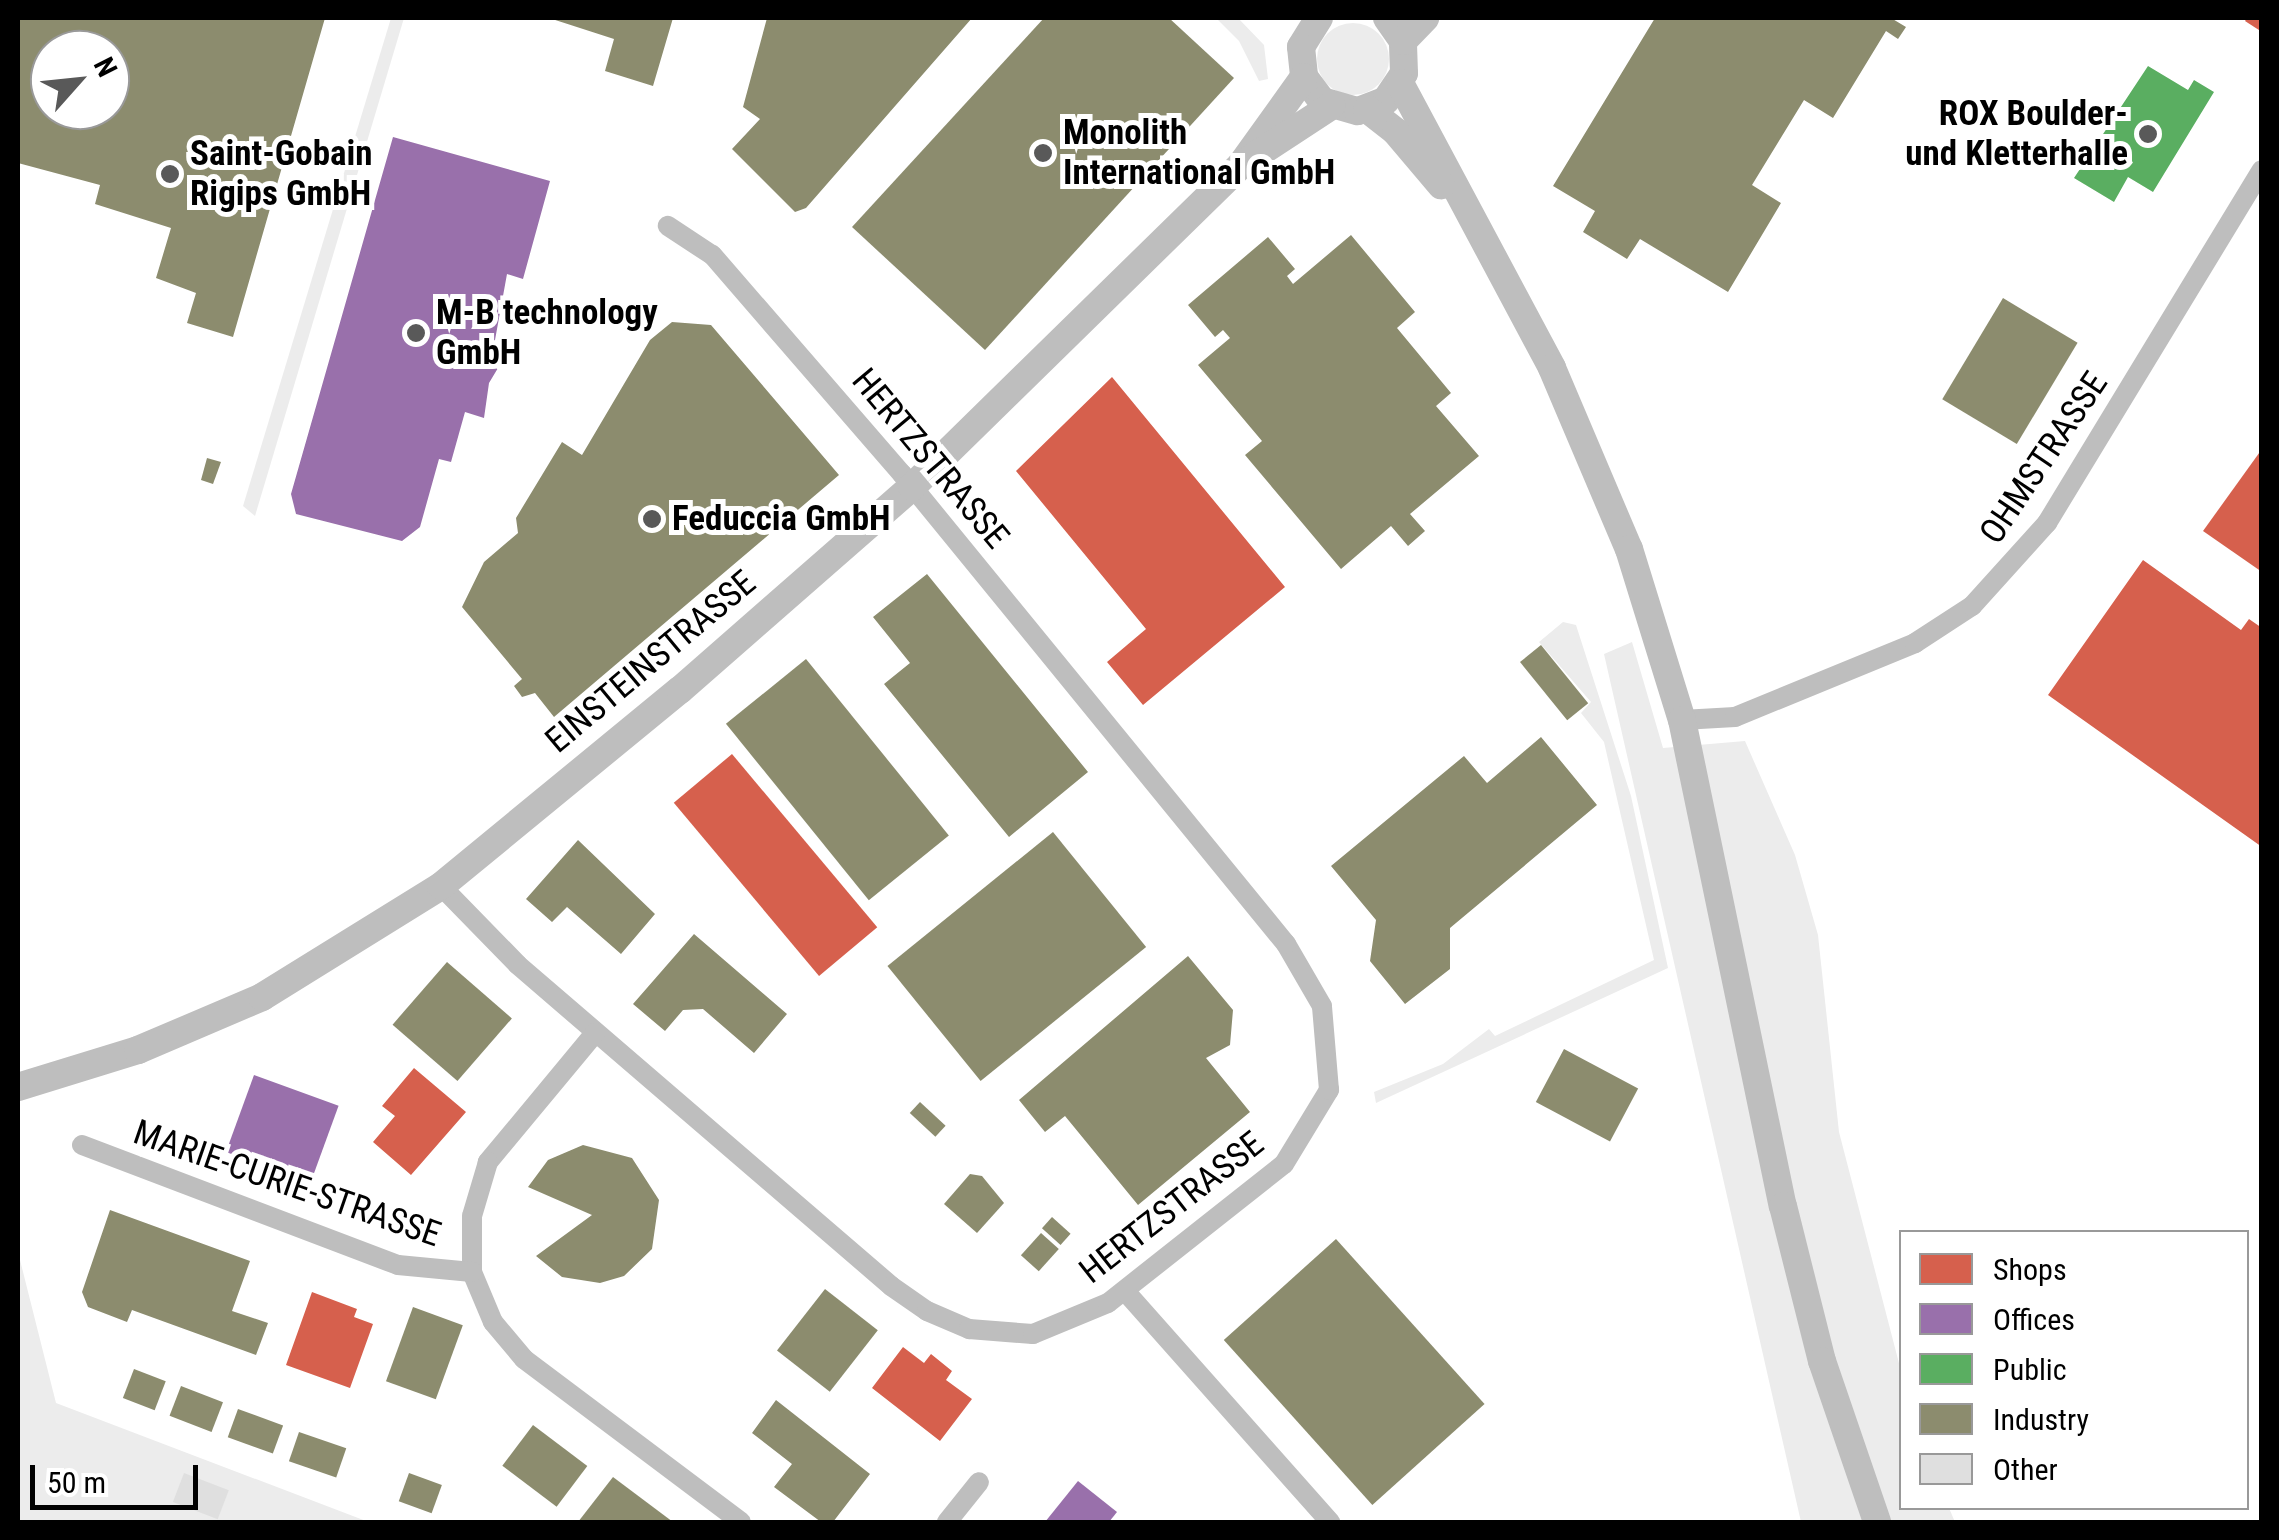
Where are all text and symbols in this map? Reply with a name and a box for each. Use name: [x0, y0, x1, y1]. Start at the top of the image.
north arrow: [30, 30, 130, 130]
text: N: [87, 52, 124, 82]
place label: ROX Boulder- und Kletterhalle: [1905, 93, 2128, 175]
place label: Monolith International GmbH: [1063, 112, 1335, 194]
marker: ROX Boulder- und Kletterhalle: [2137, 123, 2159, 145]
place label: Saint-Gobain Rigips GmbH: [190, 133, 373, 215]
marker: Monolith International GmbH: [1032, 142, 1054, 164]
marker: Saint-Gobain Rigips GmbH: [159, 163, 181, 185]
place label: M-B technology GmbH: [436, 292, 658, 374]
marker: M-B technology GmbH: [405, 322, 427, 344]
street label: HERTZSTRASSE: [843, 361, 1017, 557]
street label: OHMSTRASSE: [1971, 364, 2117, 552]
place label: Feduccia GmbH: [672, 498, 890, 540]
marker: Feduccia GmbH: [641, 508, 663, 530]
street label: EINSTEINSTRASSE: [538, 562, 764, 762]
street label: MARIE-CURIE-STRASSE: [128, 1112, 446, 1256]
street label: HERTZSTRASSE: [1072, 1123, 1272, 1293]
legend: [1899, 1230, 2249, 1510]
text: Shops: [1993, 1252, 2067, 1287]
text: Offices: [1993, 1302, 2075, 1337]
text: Public: [1993, 1352, 2067, 1387]
text: Industry: [1993, 1402, 2089, 1437]
scale bar: [35, 1445, 202, 1507]
text: Other: [1993, 1452, 2058, 1487]
text: 50 m: [47, 1465, 106, 1500]

